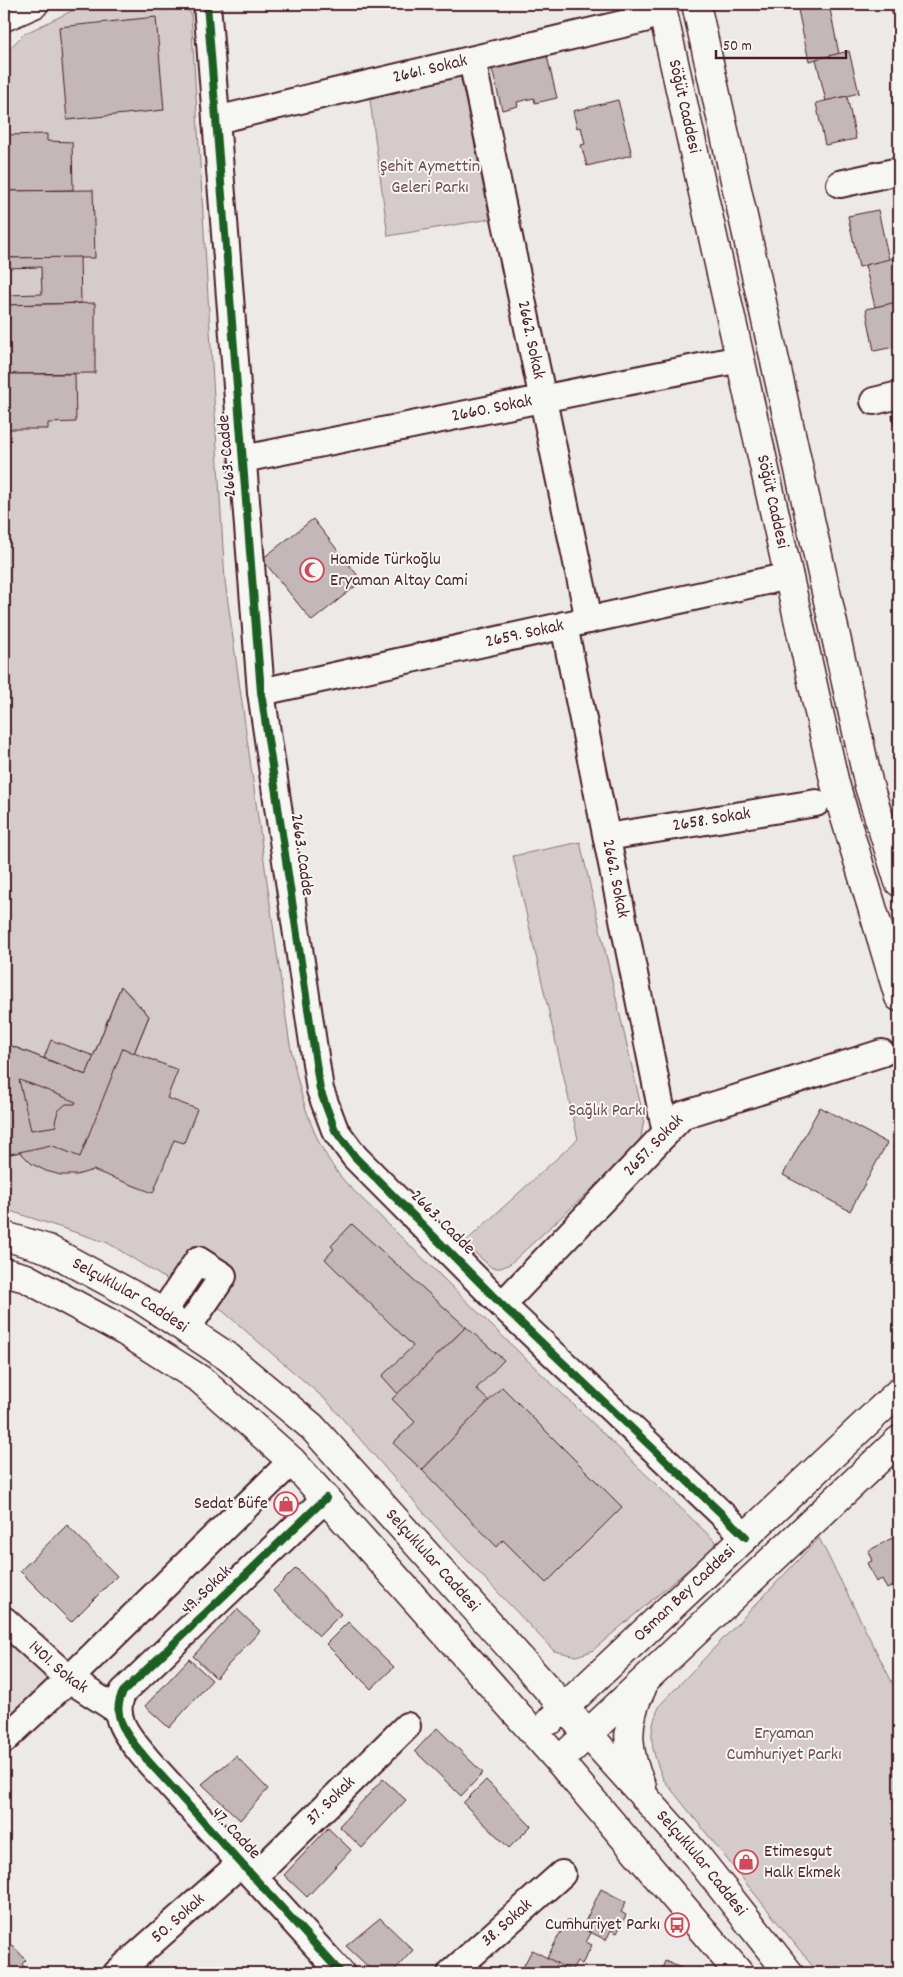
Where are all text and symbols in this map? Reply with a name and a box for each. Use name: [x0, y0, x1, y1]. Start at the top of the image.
scale bar: [716, 28, 846, 60]
text: 50 m: [723, 36, 752, 58]
street label: 2661. Sokak: [390, 49, 470, 90]
street label: Söğüt Caddesi: [661, 57, 706, 156]
park label: Şehit Aymettin Geleri Parkı: [380, 155, 480, 201]
street label: 2662. Sokak: [510, 298, 551, 382]
street label: 2660. Sokak: [450, 389, 535, 429]
street label: 2663. Cadde: [212, 414, 244, 498]
street label: Söğüt Caddesi: [749, 452, 795, 551]
place label: Hamide Türkoğlu Eryaman Altay Cami: [330, 548, 467, 594]
mosque icon: Hamide Türkoğlu Eryaman Altay Cami: [299, 557, 325, 583]
street label: 2659. Sokak: [483, 613, 566, 655]
street label: 2658. Sokak: [671, 801, 752, 839]
street label: 2663. Cadde: [283, 812, 319, 898]
street label: 2662. Sokak: [595, 837, 635, 920]
park label: Sağlık Parkı: [568, 1099, 646, 1124]
street label: 2657. Sokak: [618, 1109, 690, 1183]
street label: 2663. Cadde: [404, 1185, 480, 1261]
street label: Selçuklular Caddesi: [67, 1252, 193, 1340]
shop icon: Sedat Büfe: [273, 1491, 299, 1517]
place label: Sedat Büfe: [194, 1492, 268, 1517]
street label: Selçuklular Caddesi: [379, 1503, 485, 1618]
street label: Osman Bey Caddesi: [628, 1539, 742, 1648]
street label: 49. Sokak: [176, 1560, 238, 1622]
street label: 1401. Sokak: [22, 1635, 93, 1700]
park label: Eryaman Cumhuriyet Parkı: [727, 1722, 841, 1768]
street label: 37. Sokak: [300, 1771, 361, 1832]
street label: 47. Cadde: [204, 1802, 266, 1866]
street label: Selçuklular Caddesi: [650, 1805, 752, 1922]
place label: Etimesgut Halk Ekmek: [764, 1840, 841, 1886]
shop icon: Etimesgut Halk Ekmek: [733, 1849, 759, 1875]
street label: 50. Sokak: [146, 1888, 211, 1949]
street label: 38. Sokak: [476, 1893, 538, 1953]
bus stop icon: Cumhuriyet Parkı: [664, 1912, 690, 1938]
place label: Cumhuriyet Parkı: [545, 1913, 660, 1938]

